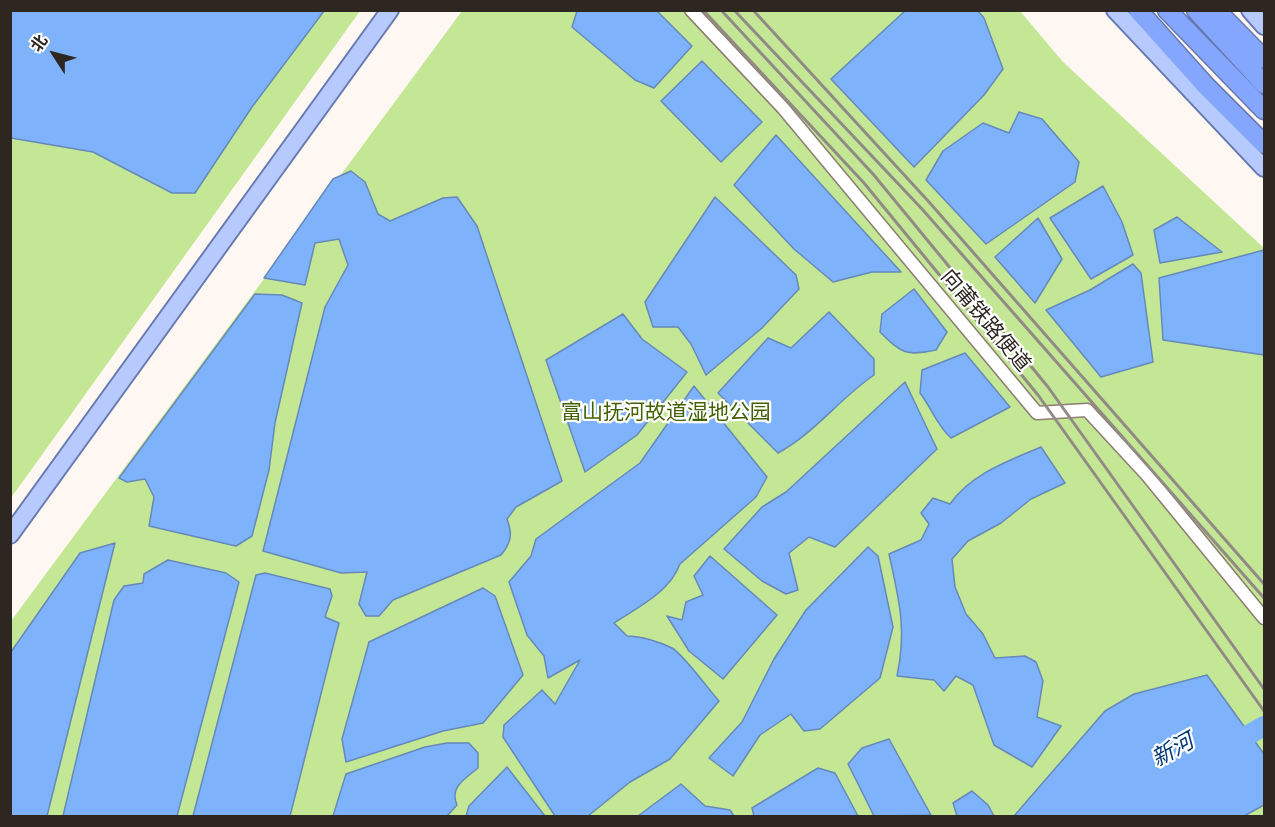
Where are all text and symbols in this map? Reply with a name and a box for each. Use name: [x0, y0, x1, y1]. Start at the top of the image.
north arrow: [24, 24, 84, 84]
text: 北: [26, 30, 52, 56]
street label: 向莆铁路便道: [935, 265, 1035, 377]
park label: 富山抚河故道湿地公园: [561, 400, 771, 426]
water label: 新河: [1147, 729, 1199, 773]

